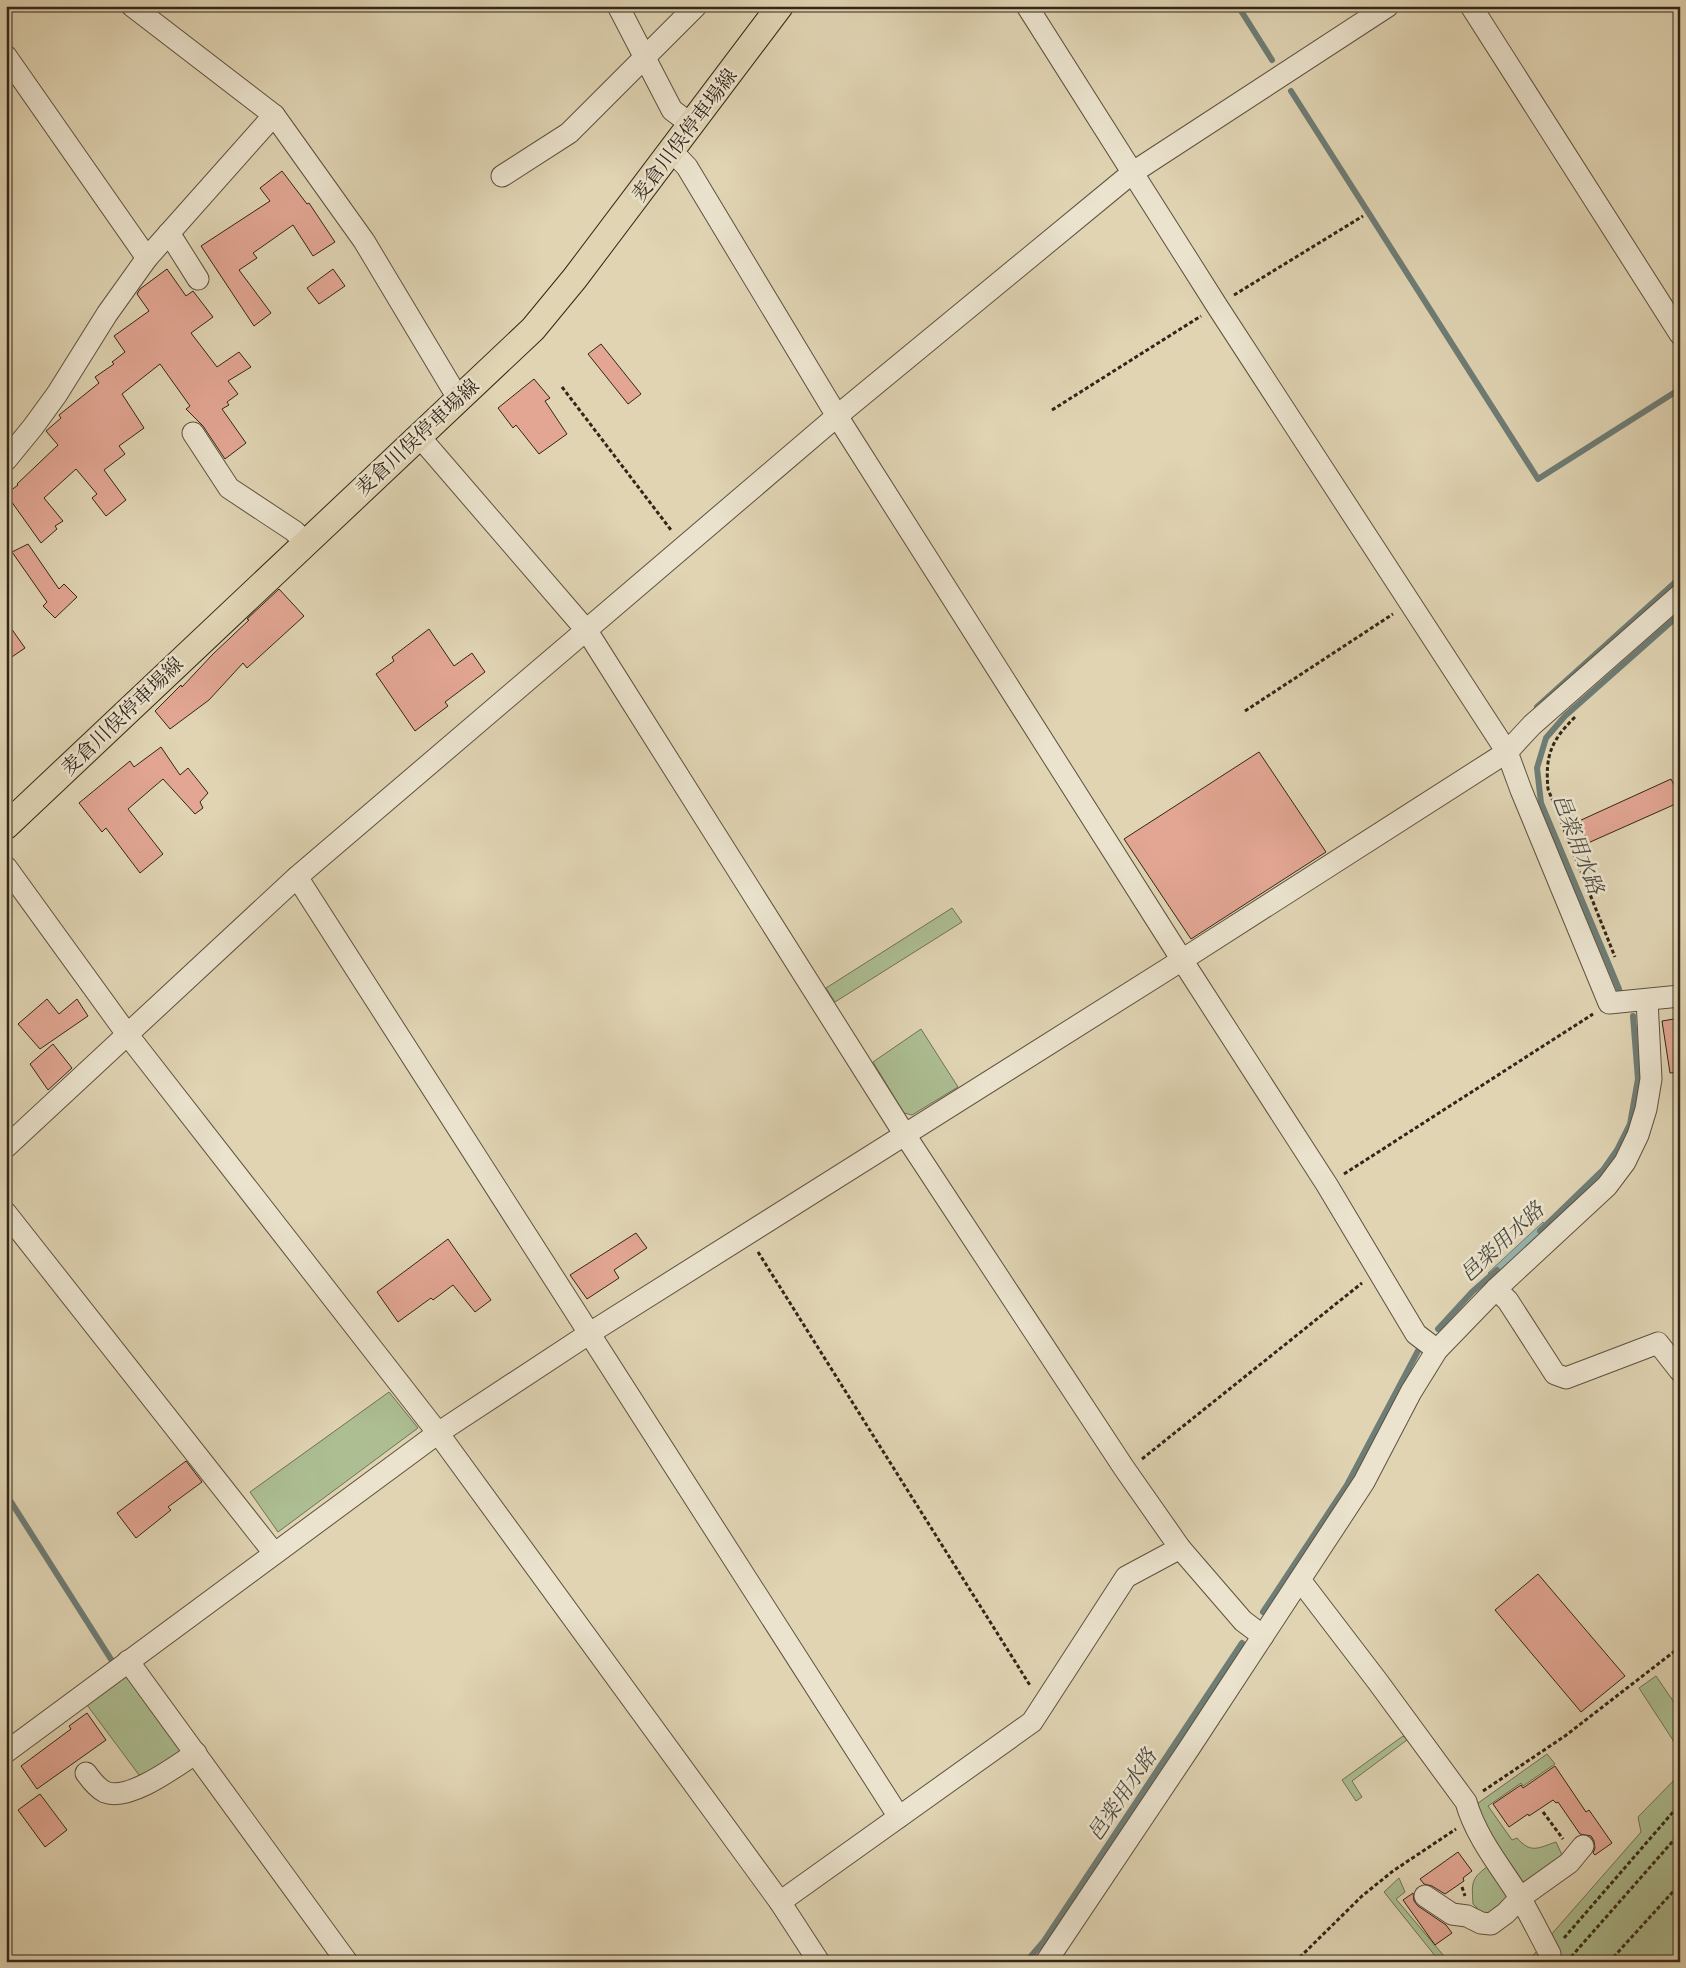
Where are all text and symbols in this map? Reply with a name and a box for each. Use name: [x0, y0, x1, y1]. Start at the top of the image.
street label: 麦倉川俣停車場線: [627, 64, 743, 207]
street label: 麦倉川俣停車場線: [351, 374, 485, 502]
street label: 麦倉川俣停車場線: [57, 653, 189, 782]
water label: 邑楽用水路: [1545, 791, 1609, 900]
water label: 邑楽用水路: [1455, 1196, 1552, 1289]
water label: 邑楽用水路: [1083, 1743, 1165, 1847]

